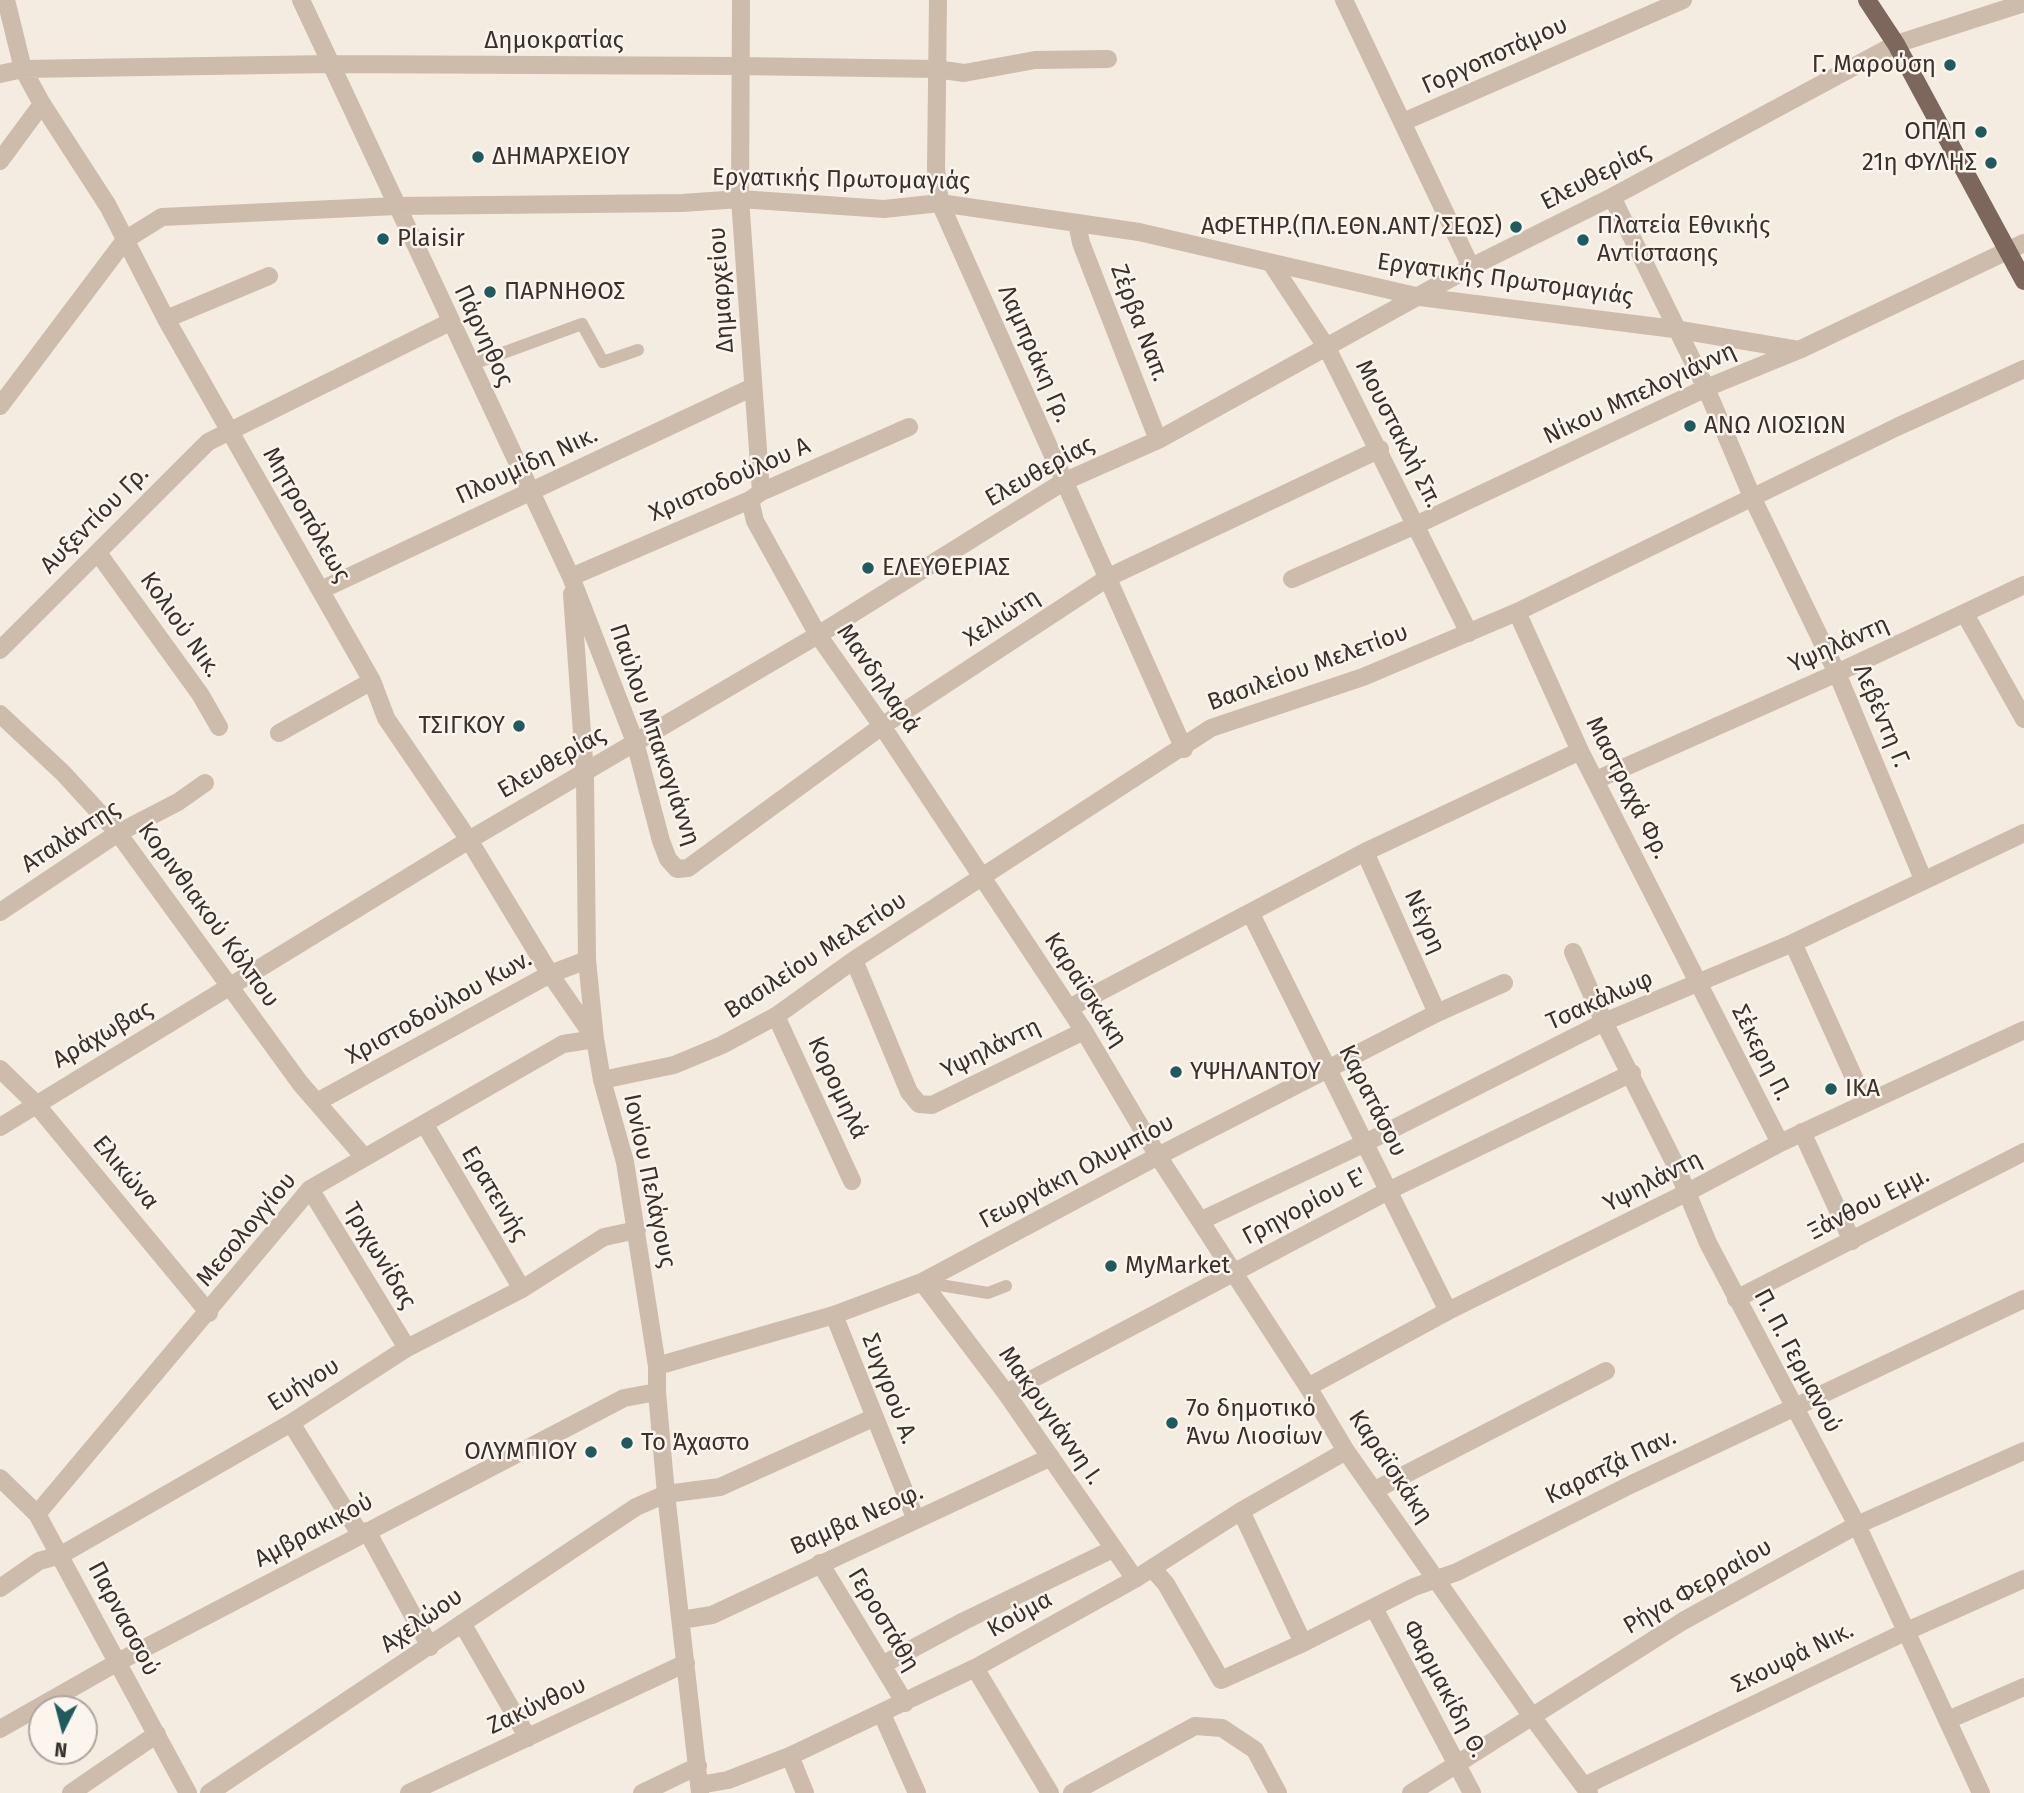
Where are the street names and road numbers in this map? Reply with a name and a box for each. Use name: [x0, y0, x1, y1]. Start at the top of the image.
street label: Γοργοποτάμου: [1418, 11, 1572, 101]
street label: Δημοκρατίας: [484, 27, 624, 55]
street label: Ελευθερίας: [1536, 137, 1656, 217]
street label: Εργατικής Πρωτομαγιάς: [712, 163, 970, 197]
street label: Δημαρχείου: [703, 226, 741, 354]
street label: Εργατικής Πρωτομαγιάς: [1375, 248, 1635, 312]
street label: Ζέρβα Ναπ.: [1104, 260, 1174, 386]
street label: Πάρνηθος: [447, 281, 519, 391]
street label: Λαμπράκη Γρ.: [991, 281, 1077, 427]
street label: Νίκου Μπελογιάννη: [1539, 337, 1741, 451]
street label: Μουστακλή Σπ.: [1348, 355, 1448, 513]
street label: Πλουμίδη Νικ.: [452, 421, 602, 511]
street label: Ελευθερίας: [981, 430, 1099, 514]
street label: Χριστοδούλου Α: [645, 432, 815, 528]
street label: Μητροπόλεως: [256, 443, 356, 587]
street label: Αυξεντίου Γρ.: [35, 460, 155, 580]
street label: Κολιού Νικ.: [133, 567, 227, 683]
street label: Χελιώτη: [958, 583, 1046, 653]
street label: Υψηλάντη: [1784, 610, 1894, 680]
street label: Βασιλείου Μελετίου: [1204, 618, 1412, 718]
street label: Μανδηλαρά: [830, 619, 926, 739]
street label: Παύλου Μπακογιάννη: [602, 620, 706, 850]
street label: Λεβέντη Γ.: [1846, 660, 1916, 772]
street label: Μαστραχά Φρ.: [1579, 712, 1675, 864]
street label: Ελευθερίας: [493, 721, 611, 805]
street label: Αταλάντης: [16, 795, 126, 879]
street label: Κορινθιακού Κόλπου: [131, 817, 285, 1013]
street label: Νέγρη: [1397, 885, 1451, 959]
street label: Βασιλείου Μελετίου: [720, 886, 912, 1026]
street label: Καραϊσκάκη: [1037, 927, 1133, 1053]
street label: Χριστοδούλου Κων.: [341, 945, 537, 1071]
street label: Τσακάλωφ: [1542, 965, 1658, 1037]
street label: Αράχωβας: [48, 995, 158, 1075]
street label: Σέκερη Π.: [1725, 1000, 1797, 1106]
street label: Υψηλάντη: [937, 1013, 1045, 1085]
street label: Κορομηλά: [801, 1032, 873, 1144]
street label: Καρατάσου: [1332, 1040, 1412, 1162]
street label: Ιονίου Πελάγους: [617, 1091, 681, 1271]
street label: Γεωργάκη Ολυμπίου: [975, 1108, 1179, 1236]
street label: Ελικώνα: [86, 1130, 164, 1216]
street label: Ερατεινής: [454, 1141, 534, 1247]
street label: Υψηλάντη: [1599, 1145, 1707, 1219]
street label: Ξάνθου Εμμ.: [1804, 1161, 1934, 1247]
street label: Γρηγορίου Ε': [1238, 1162, 1372, 1252]
street label: Μεσολογγίου: [191, 1167, 303, 1293]
street label: Τριχωνίδας: [336, 1198, 422, 1314]
street label: Π. Π. Γερμανού: [1747, 1284, 1847, 1438]
street label: Συγγρού Α.: [855, 1330, 923, 1448]
street label: Μακρυγιάννη Ι.: [992, 1341, 1108, 1491]
street label: Ευήνου: [263, 1352, 345, 1418]
street label: Καραϊσκάκη: [1342, 1405, 1438, 1529]
street label: Καρατζά Παν.: [1541, 1423, 1681, 1511]
street label: Βαμβα Νεοφ.: [786, 1478, 928, 1562]
street label: Αμβρακικού: [250, 1488, 378, 1574]
street label: Ρήγα Φερραίου: [1619, 1533, 1777, 1641]
street label: Παρνασσού: [81, 1557, 165, 1681]
street label: Γεροστάθη: [841, 1563, 925, 1677]
street label: Αχελώου: [375, 1582, 469, 1660]
street label: Κούμα: [982, 1585, 1058, 1645]
street label: Φαρμακίδη Θ.: [1396, 1615, 1492, 1763]
street label: Σκουφά Νικ.: [1727, 1616, 1859, 1700]
street label: Ζακύνθου: [483, 1671, 591, 1741]

